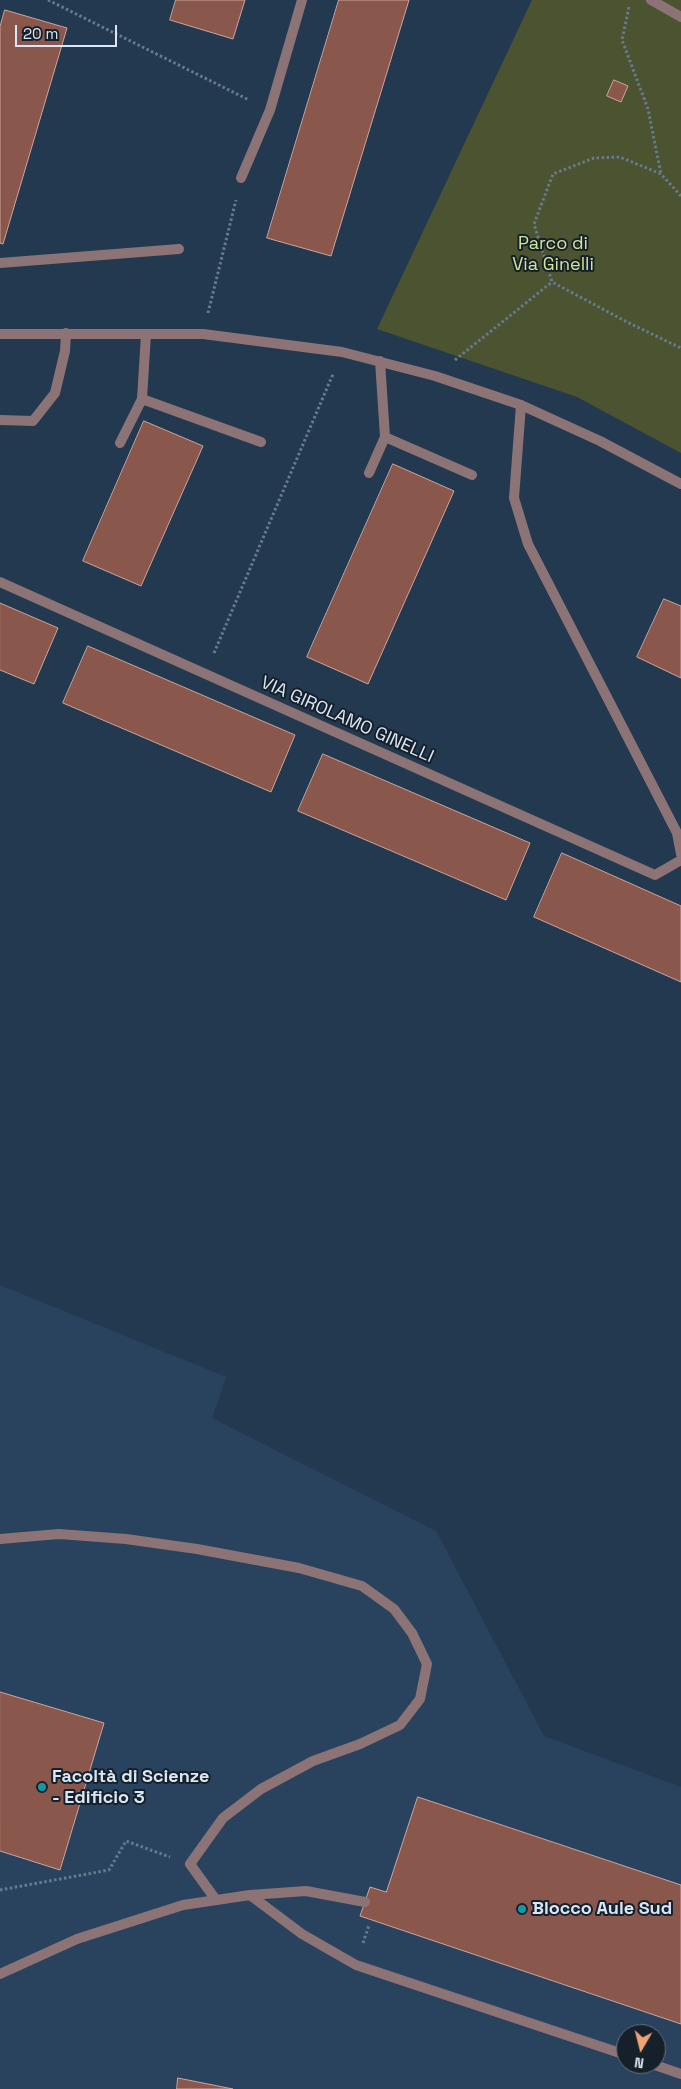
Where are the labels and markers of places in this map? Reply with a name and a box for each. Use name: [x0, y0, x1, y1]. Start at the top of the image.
place label: Facoltà di Scienze - Edificio 3: [52, 1766, 209, 1808]
marker: Facoltà di Scienze - Edificio 3: [36, 1781, 48, 1793]
place label: Blocco Aule Sud: [532, 1898, 672, 1920]
marker: Blocco Aule Sud: [516, 1903, 528, 1915]

